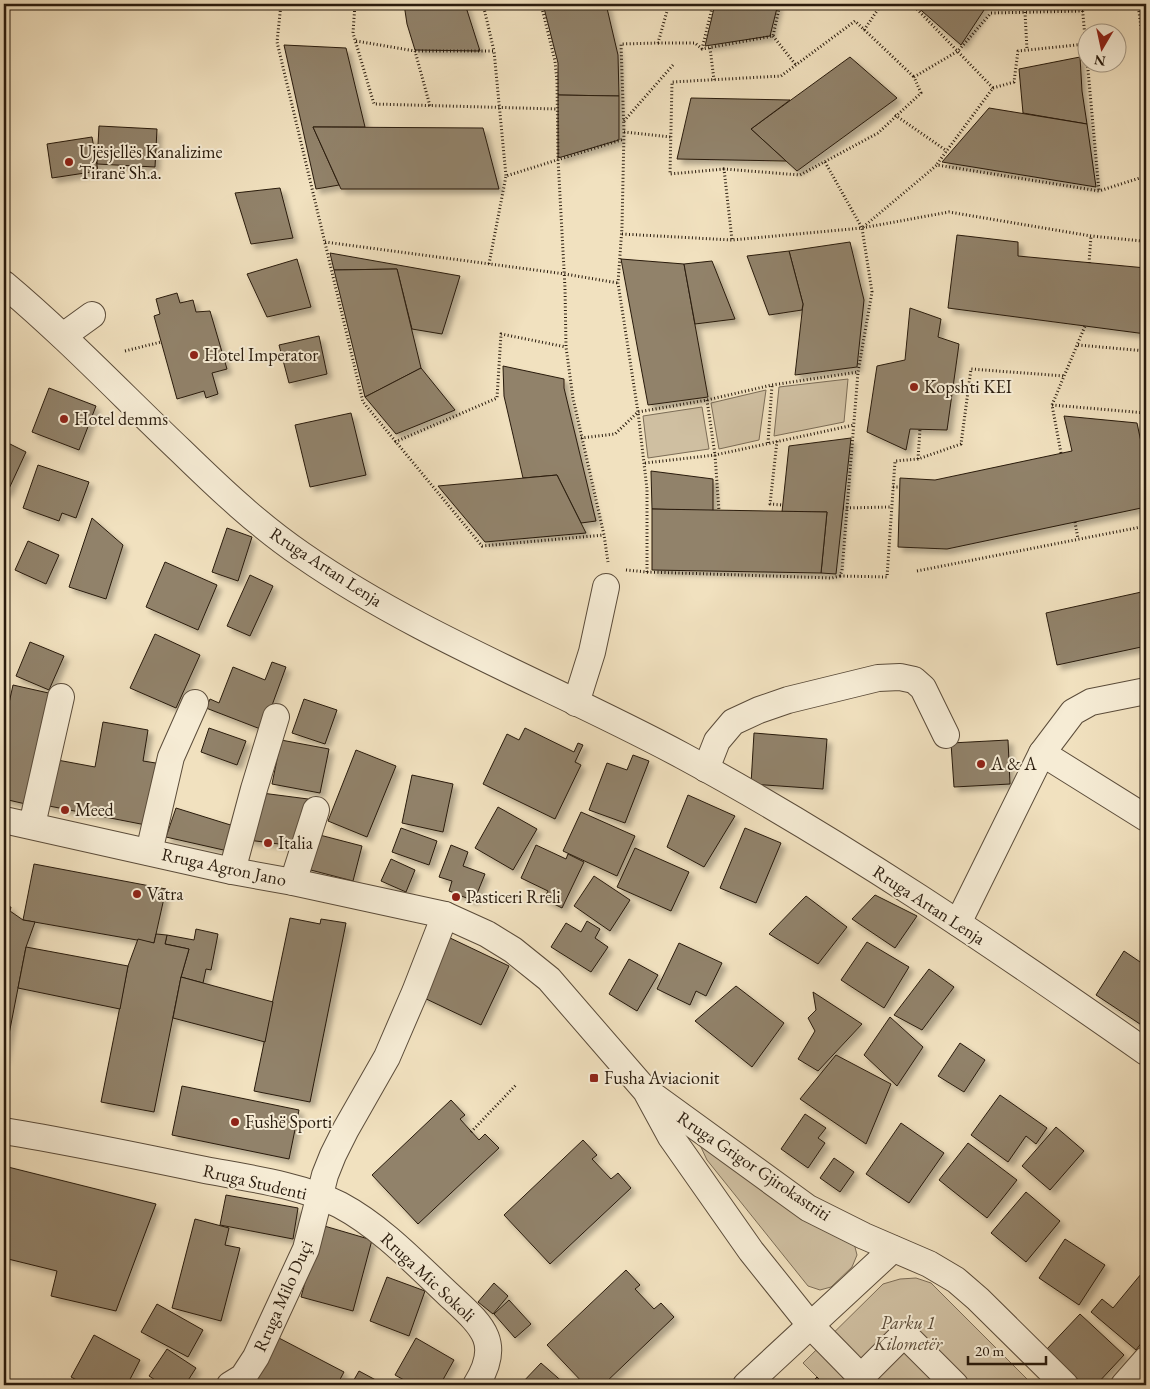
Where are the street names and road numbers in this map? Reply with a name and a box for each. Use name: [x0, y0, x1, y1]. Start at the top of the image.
street label: Rruga Artan Lenja: [266, 522, 388, 612]
street label: Rruga Agron Jano: [160, 842, 289, 891]
street label: Rruga Artan Lenja: [869, 860, 991, 950]
street label: Rruga Grigor Gjirokastriti: [673, 1106, 836, 1226]
street label: Rruga Studenti: [201, 1158, 310, 1205]
street label: Rruga Mic Sokoli: [376, 1227, 481, 1327]
street label: Rruga Milo Duçi: [248, 1236, 318, 1355]

